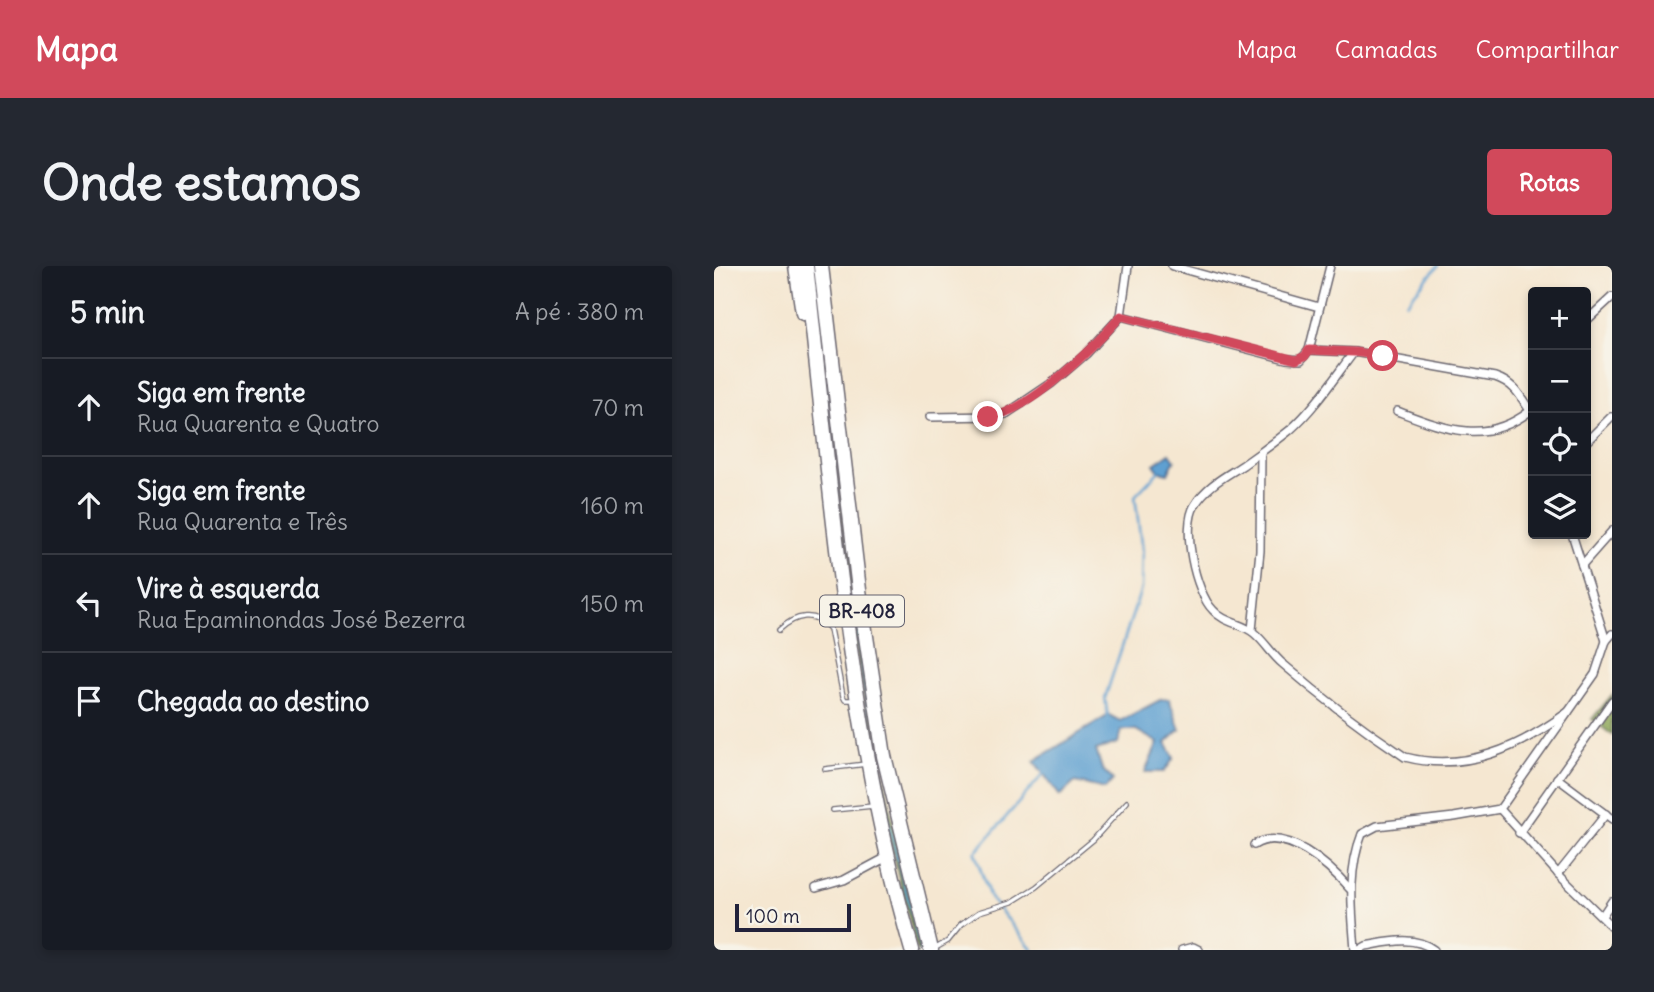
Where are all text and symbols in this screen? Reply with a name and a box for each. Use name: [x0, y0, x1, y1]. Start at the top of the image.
text: Mapa: [35, 28, 118, 70]
text: Mapa: [1236, 34, 1297, 64]
text: Camadas: [1335, 34, 1438, 64]
text: Compartilhar: [1476, 34, 1619, 64]
button: Rotas: [1487, 149, 1612, 215]
text: Onde estamos: [42, 152, 361, 213]
map controls: [1528, 287, 1591, 539]
button: +: [1528, 287, 1591, 350]
text: 5 min: [70, 293, 145, 331]
text: A pé · 380 m: [515, 297, 644, 326]
route start: [1367, 340, 1398, 371]
button: −: [1528, 350, 1591, 413]
text: Siga em frente: [137, 376, 305, 409]
icon: ahead: [70, 388, 108, 426]
text: 70 m: [592, 393, 644, 422]
route end: [972, 401, 1003, 432]
text: Rua Quarenta e Quatro: [137, 409, 379, 438]
button: locate: [1528, 413, 1591, 476]
text: Siga em frente: [137, 474, 305, 507]
button: layers: [1528, 476, 1591, 539]
icon: ahead: [70, 486, 108, 524]
text: 160 m: [581, 491, 644, 520]
text: Rua Quarenta e Três: [137, 507, 348, 536]
text: Vire à esquerda: [137, 572, 320, 605]
icon: left: [70, 584, 108, 622]
text: 150 m: [581, 589, 644, 618]
road number: BR-408: [820, 596, 904, 626]
text: Rua Epaminondas José Bezerra: [137, 605, 466, 634]
icon: arrive: [70, 682, 108, 720]
text: Chegada ao destino: [137, 685, 369, 718]
scale bar: [735, 901, 850, 933]
text: 100 m: [746, 904, 800, 928]

